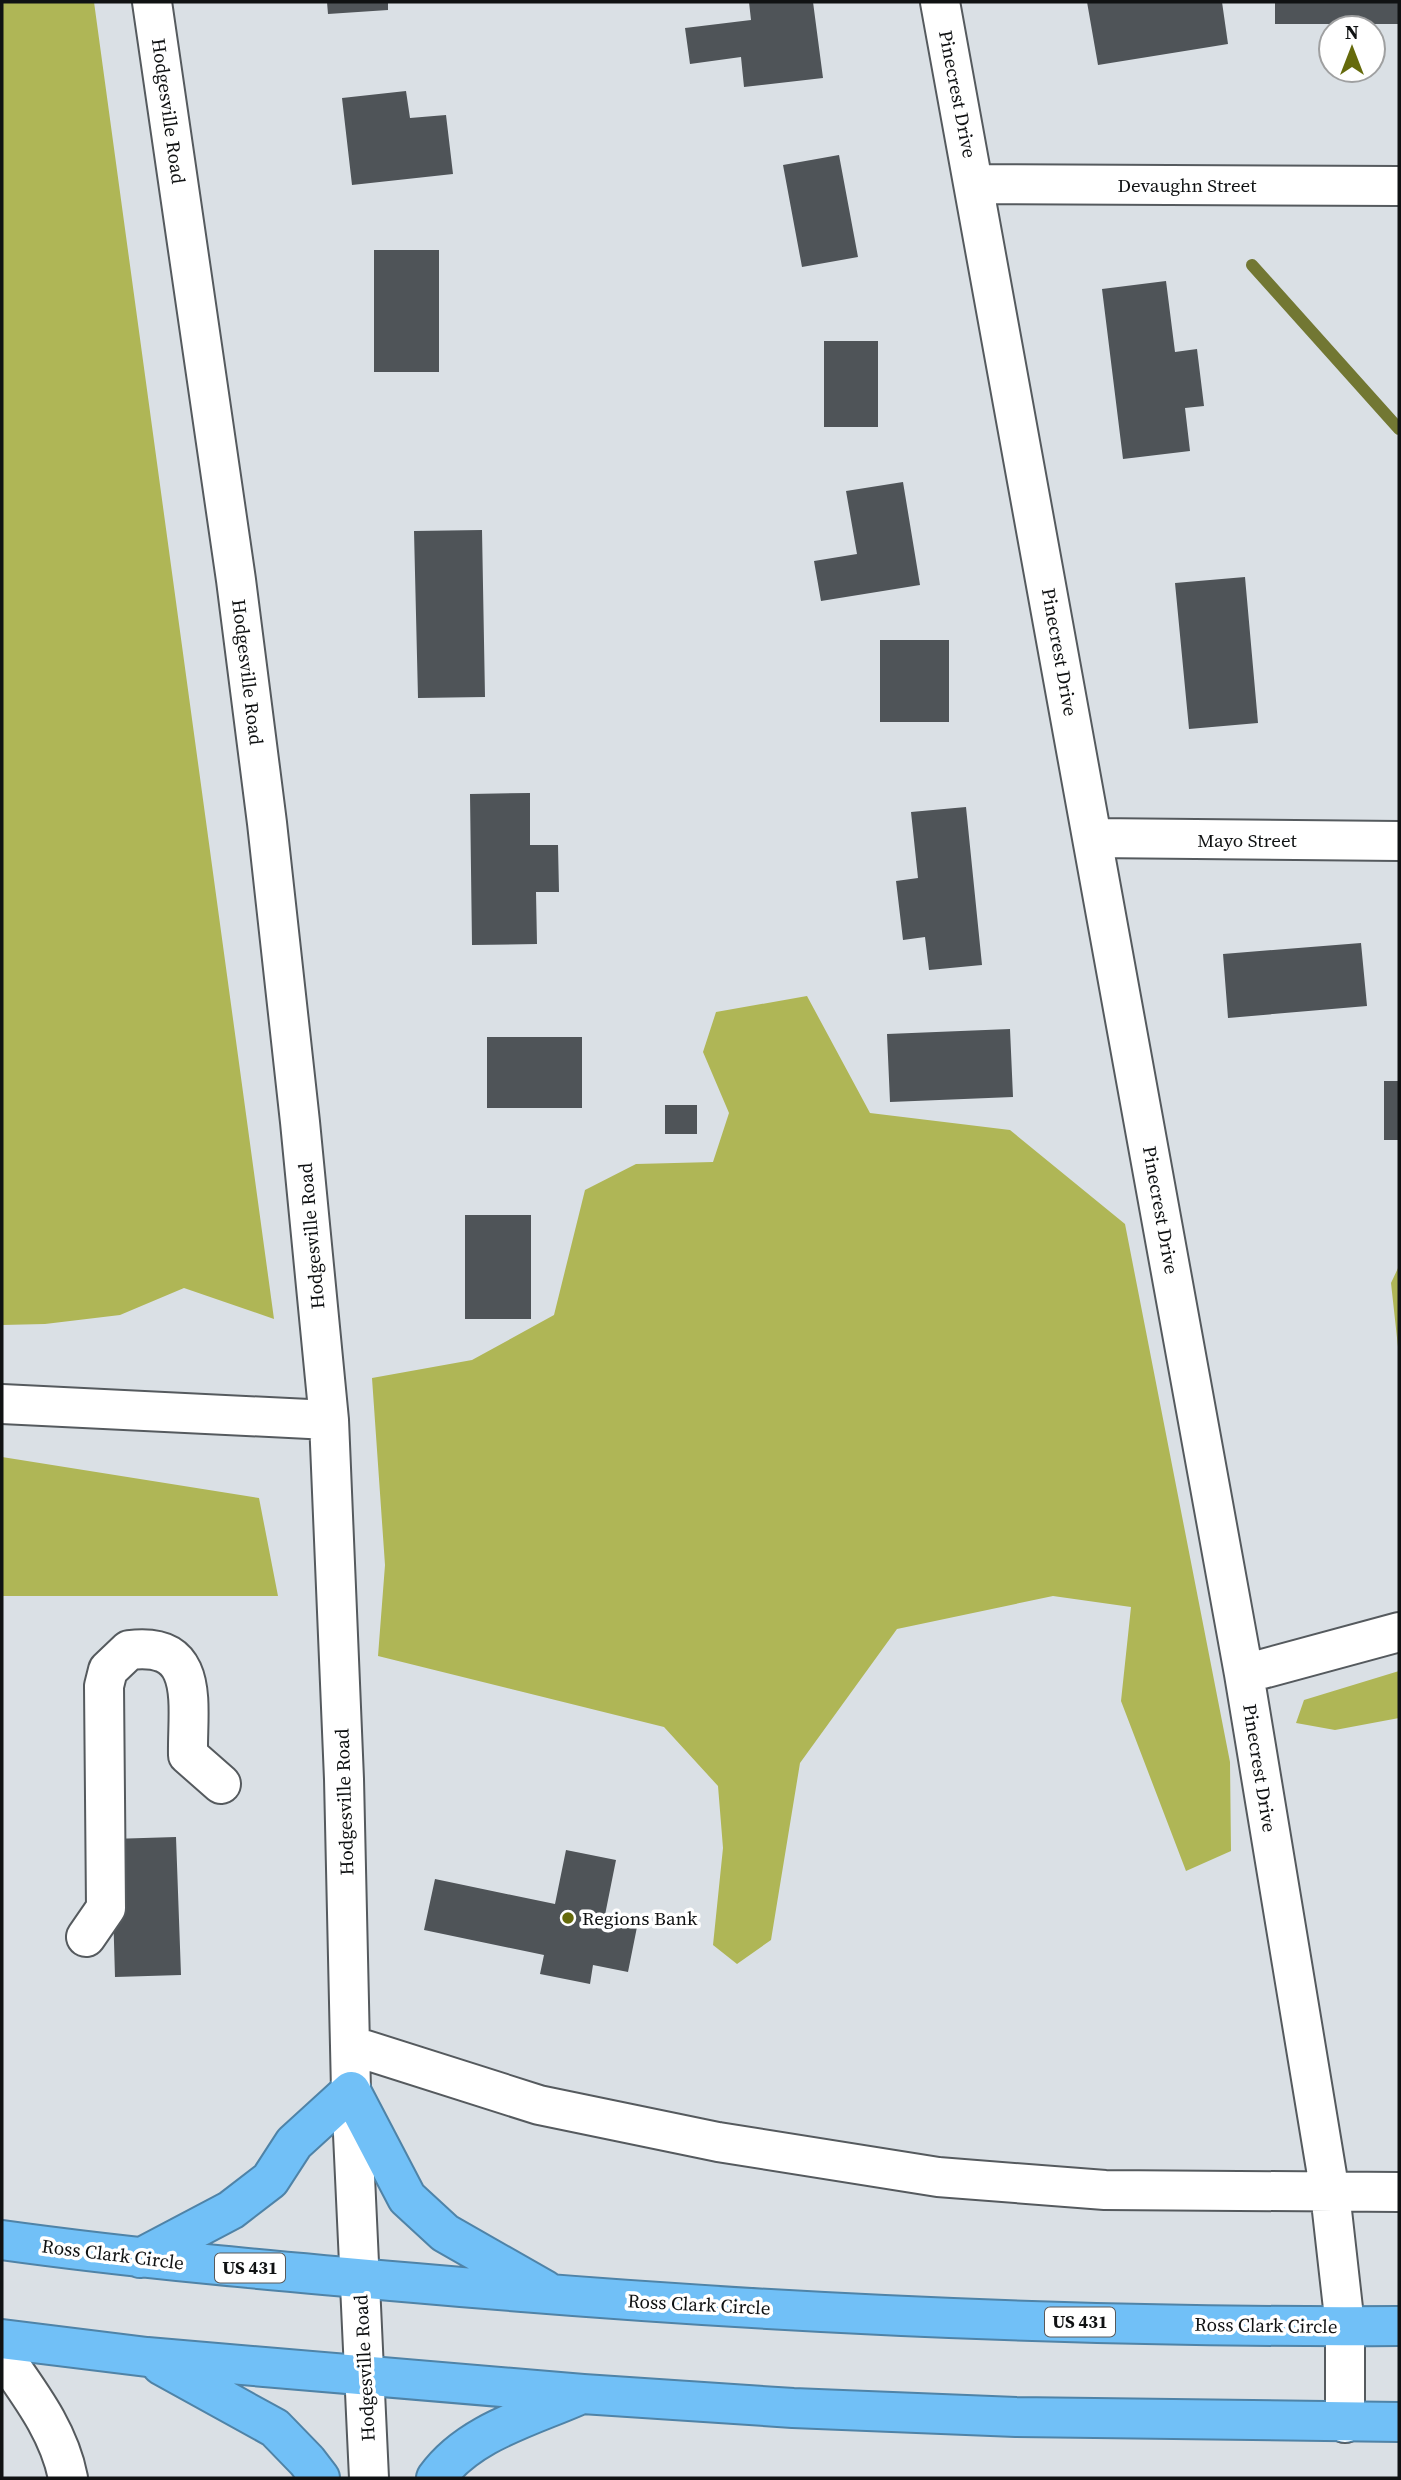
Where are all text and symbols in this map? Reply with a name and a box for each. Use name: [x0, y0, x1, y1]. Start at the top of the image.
north arrow: [1317, 14, 1387, 84]
text: N: [1345, 19, 1359, 45]
street label: Pinecrest Drive: [933, 28, 983, 160]
street label: Hodgesville Road: [146, 36, 192, 186]
street label: Devaughn Street: [1118, 172, 1257, 198]
street label: Pinecrest Drive: [1036, 586, 1084, 718]
street label: Hodgesville Road: [226, 597, 270, 747]
street label: Mayo Street: [1197, 827, 1298, 853]
street label: Pinecrest Drive: [1137, 1144, 1185, 1276]
street label: Hodgesville Road: [292, 1161, 330, 1310]
street label: Pinecrest Drive: [1237, 1702, 1283, 1834]
street label: Hodgesville Road: [328, 1728, 360, 1876]
place label: Regions Bank: [582, 1905, 698, 1931]
marker: Regions Bank: [560, 1910, 576, 1926]
street label: Ross Clark Circle: [40, 2232, 186, 2276]
road number: US 431: [215, 2254, 285, 2282]
street label: Ross Clark Circle: [627, 2287, 771, 2321]
street label: Hodgesville Road: [347, 2294, 381, 2442]
road number: US 431: [1045, 2308, 1115, 2336]
street label: Ross Clark Circle: [1194, 2311, 1338, 2339]

